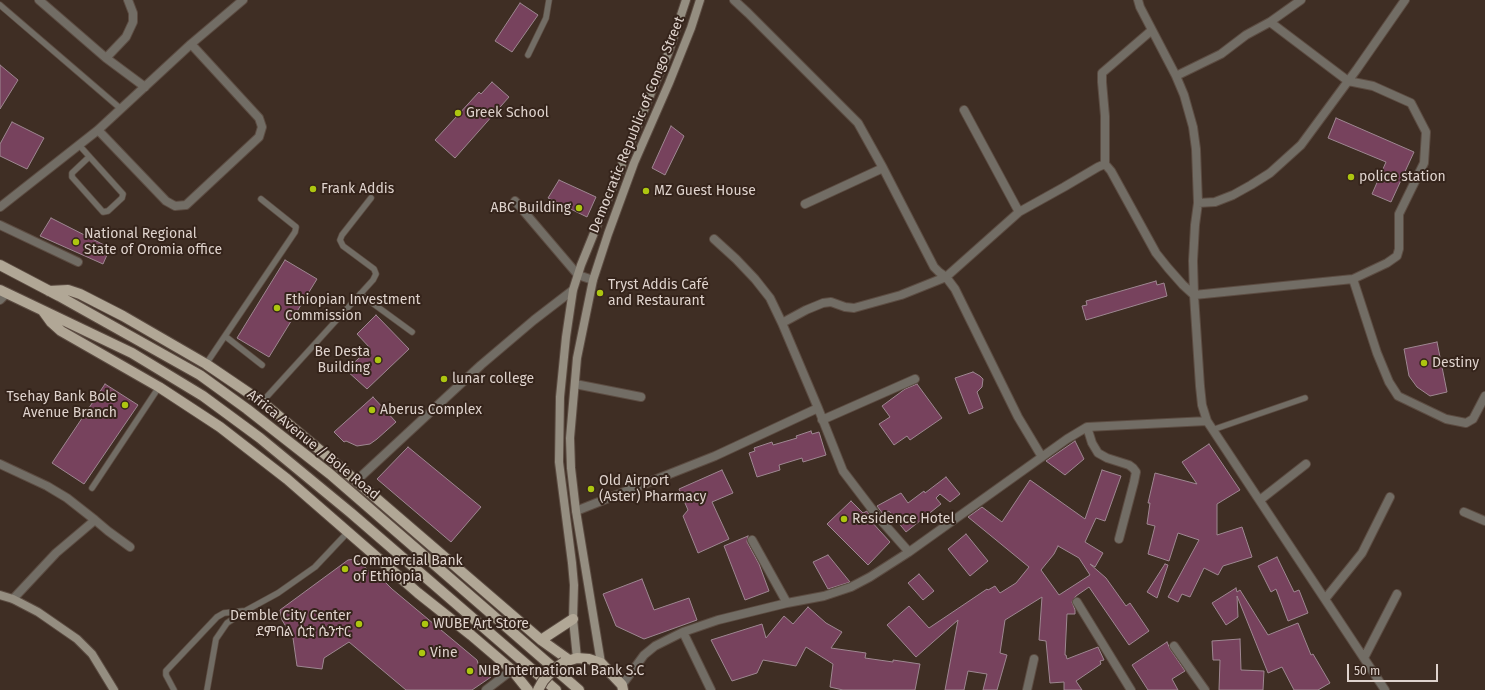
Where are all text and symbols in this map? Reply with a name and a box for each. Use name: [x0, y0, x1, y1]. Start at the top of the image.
street label: Democratic Republic of Congo Street: [586, 14, 688, 236]
place label: Greek School: [466, 105, 549, 121]
marker: Greek School: [453, 108, 463, 118]
place label: police station: [1359, 169, 1446, 185]
marker: police station: [1346, 172, 1356, 182]
place label: Frank Addis: [321, 181, 394, 197]
place label: MZ Guest House: [654, 183, 756, 199]
marker: Frank Addis: [308, 184, 318, 194]
marker: MZ Guest House: [641, 186, 651, 196]
place label: ABC Building: [490, 200, 571, 216]
marker: ABC Building: [574, 203, 584, 213]
place label: National Regional State of Oromia office: [84, 226, 222, 258]
marker: National Regional State of Oromia office: [71, 237, 81, 247]
place label: Tryst Addis Café and Restaurant: [608, 277, 709, 310]
marker: Tryst Addis Café and Restaurant: [595, 288, 605, 298]
place label: Ethiopian Investment Commission: [285, 292, 421, 324]
marker: Ethiopian Investment Commission: [272, 303, 282, 313]
place label: Be Desta Building: [314, 344, 370, 376]
marker: Be Desta Building: [373, 355, 383, 365]
place label: Destiny: [1432, 355, 1479, 371]
marker: Destiny: [1419, 358, 1429, 368]
place label: lunar college: [452, 371, 534, 387]
marker: lunar college: [439, 374, 449, 384]
street label: Africa Avenue / Bole Road: [243, 386, 383, 504]
place label: Tsehay Bank Bole Avenue Branch: [7, 389, 117, 422]
marker: Tsehay Bank Bole Avenue Branch: [120, 400, 130, 410]
place label: Aberus Complex: [380, 402, 482, 418]
marker: Aberus Complex: [367, 405, 377, 415]
place label: Old Airport (Aster) Pharmacy: [599, 473, 706, 506]
marker: Old Airport (Aster) Pharmacy: [586, 484, 596, 494]
place label: Residence Hotel: [852, 511, 955, 527]
marker: Residence Hotel: [839, 514, 849, 524]
place label: Commercial Bank of Ethiopia: [353, 553, 463, 586]
marker: Commercial Bank of Ethiopia: [340, 564, 350, 574]
place label: Demble City Center ደምበል ሲቲ ሴንተር: [230, 608, 351, 640]
place label: WUBE Art Store: [433, 616, 529, 632]
marker: Demble City Center ደምበል ሲቲ ሴንተር: [354, 619, 364, 629]
marker: WUBE Art Store: [420, 619, 430, 629]
place label: Vine: [430, 645, 458, 661]
marker: Vine: [417, 648, 427, 658]
scale bar: [1349, 656, 1440, 682]
place label: NIB International Bank S.C: [478, 663, 644, 679]
text: 50 m: [1354, 664, 1380, 678]
marker: NIB International Bank S.C: [465, 666, 475, 676]

